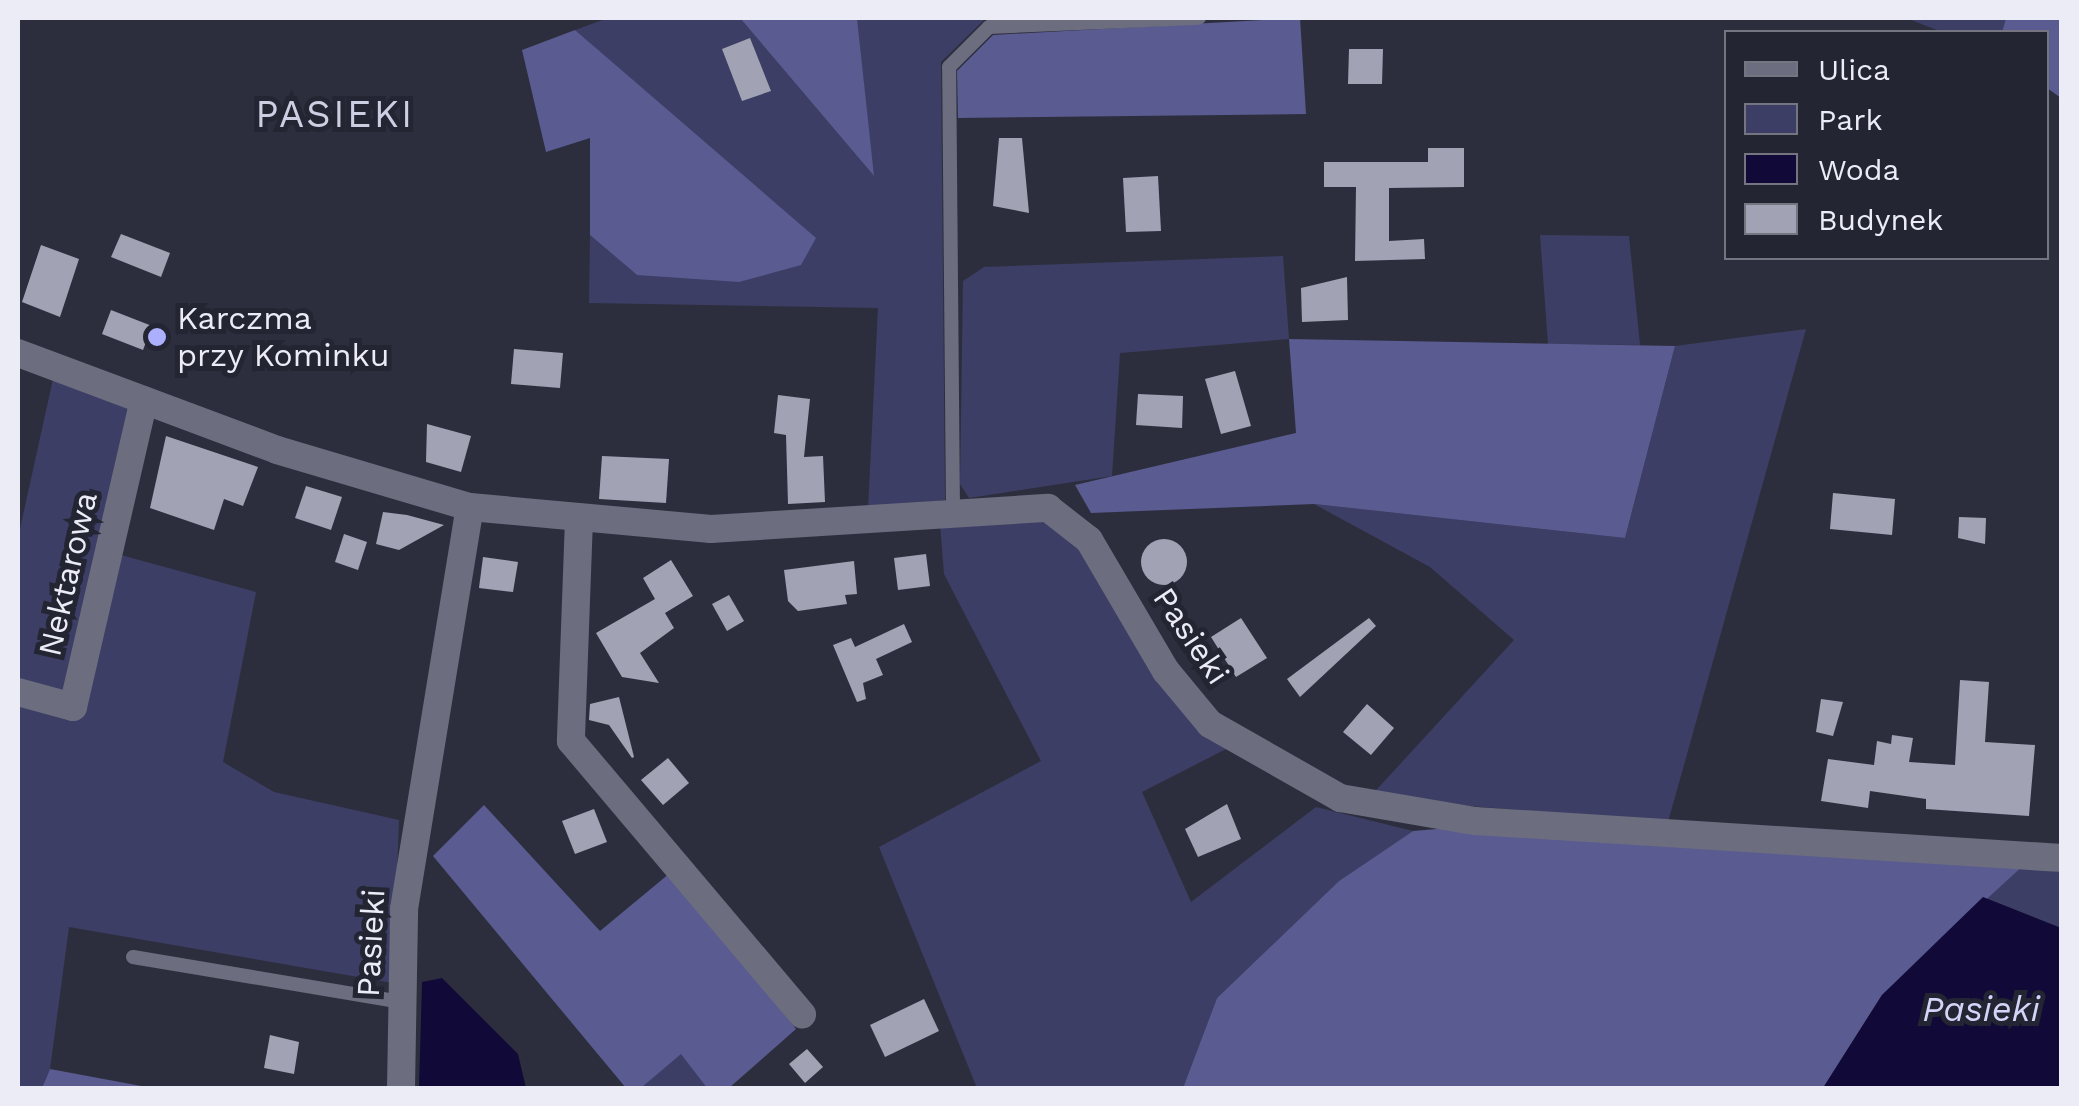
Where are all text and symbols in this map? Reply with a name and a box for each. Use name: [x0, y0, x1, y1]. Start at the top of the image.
legend: [1724, 30, 2049, 260]
text: Ulica: [1818, 52, 1890, 87]
district label: PASIEKI: [255, 92, 415, 138]
text: Park: [1818, 102, 1883, 137]
text: Woda: [1818, 152, 1900, 187]
text: Budynek: [1818, 202, 1943, 237]
place label: Karczma przy Kominku: [177, 300, 390, 375]
marker: Karczma przy Kominku: [146, 326, 168, 348]
street label: Nektarowa: [30, 488, 106, 660]
street label: Pasieki: [1145, 580, 1237, 692]
street label: Pasieki: [349, 888, 393, 998]
water label: Pasieki: [1922, 988, 2040, 1030]

